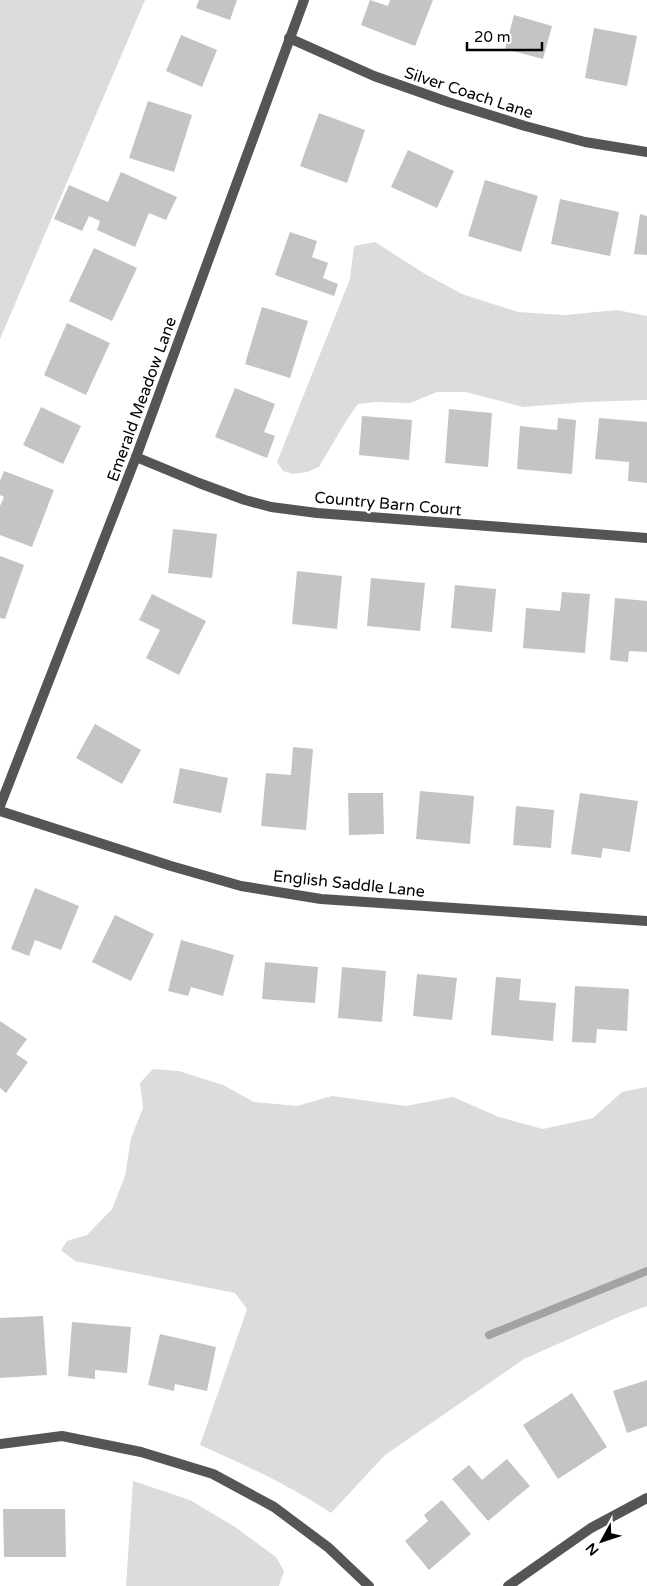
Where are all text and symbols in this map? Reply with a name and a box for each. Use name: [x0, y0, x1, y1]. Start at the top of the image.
scale bar: [467, 20, 542, 52]
text: 20 m: [474, 28, 511, 46]
street label: Silver Coach Lane: [402, 63, 536, 123]
street label: Emerald Meadow Lane: [103, 314, 181, 485]
street label: Country Barn Court: [314, 488, 462, 520]
street label: English Saddle Lane: [272, 866, 426, 902]
north arrow: [577, 1516, 627, 1566]
text: N: [582, 1539, 603, 1559]

